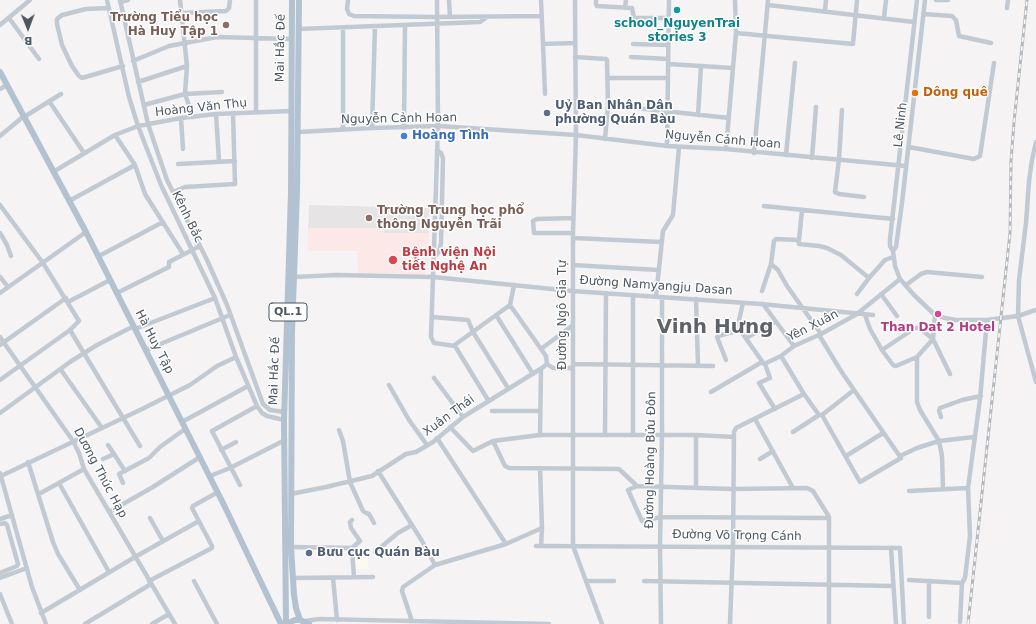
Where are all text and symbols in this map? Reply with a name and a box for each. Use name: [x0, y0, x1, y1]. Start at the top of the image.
marker: school_NguyenTrai stories 3: [672, 5, 682, 15]
north arrow: [8, 8, 48, 48]
place label: Trường Tiểu học Hà Huy Tập 1: [110, 11, 218, 39]
street label: Mai Hắc Đế: [273, 14, 289, 82]
place label: school_NguyenTrai stories 3: [614, 17, 740, 45]
marker: Trường Tiểu học Hà Huy Tập 1: [221, 20, 231, 30]
text: B: [24, 34, 33, 47]
place label: Dông quê: [923, 86, 988, 100]
marker: Dông quê: [910, 88, 920, 98]
street label: Hoàng Văn Thụ: [154, 96, 248, 120]
place label: Uỷ Ban Nhân Dân phường Quán Bàu: [555, 99, 676, 127]
street label: Lê Ninh: [891, 102, 911, 148]
marker: Uỷ Ban Nhân Dân phường Quán Bàu: [542, 108, 552, 118]
street label: Nguyễn Cảnh Hoan: [341, 111, 457, 127]
street label: Nguyễn Cảnh Hoan: [665, 128, 781, 152]
place label: Hoàng Tình: [412, 129, 489, 143]
marker: Hoàng Tình: [399, 131, 409, 141]
street label: Kênh Bắc: [168, 189, 206, 245]
place label: Trường Trung học phổ thông Nguyễn Trãi: [377, 204, 524, 232]
marker: Trường Trung học phổ thông Nguyễn Trãi: [364, 213, 374, 223]
place label: Bệnh viện Nội tiết Nghệ An: [402, 246, 496, 274]
marker: Bệnh viện Nội tiết Nghệ An: [387, 254, 399, 266]
street label: Đường Ngô Gia Tự: [556, 260, 570, 370]
street label: Đường Namyangju Dasan: [579, 273, 733, 299]
road number: QL.1: [269, 303, 307, 321]
street label: Yên Xuân: [785, 307, 841, 345]
street label: Hà Huy Tập: [132, 308, 176, 376]
marker: Than Dat 2 Hotel: [933, 309, 943, 319]
district label: Vinh Hưng: [657, 316, 773, 340]
place label: Than Dat 2 Hotel: [881, 321, 995, 335]
street label: Mai Hắc Đế: [267, 337, 283, 405]
street label: Đường Hoàng Bửu Đôn: [643, 391, 659, 529]
street label: Xuân Thái: [420, 392, 478, 440]
street label: Dương Thúc Hạp: [70, 425, 130, 521]
street label: Đường Võ Trọng Cánh: [672, 528, 802, 544]
place label: Bưu cục Quán Bàu: [317, 546, 440, 560]
marker: Bưu cục Quán Bàu: [304, 548, 314, 558]

